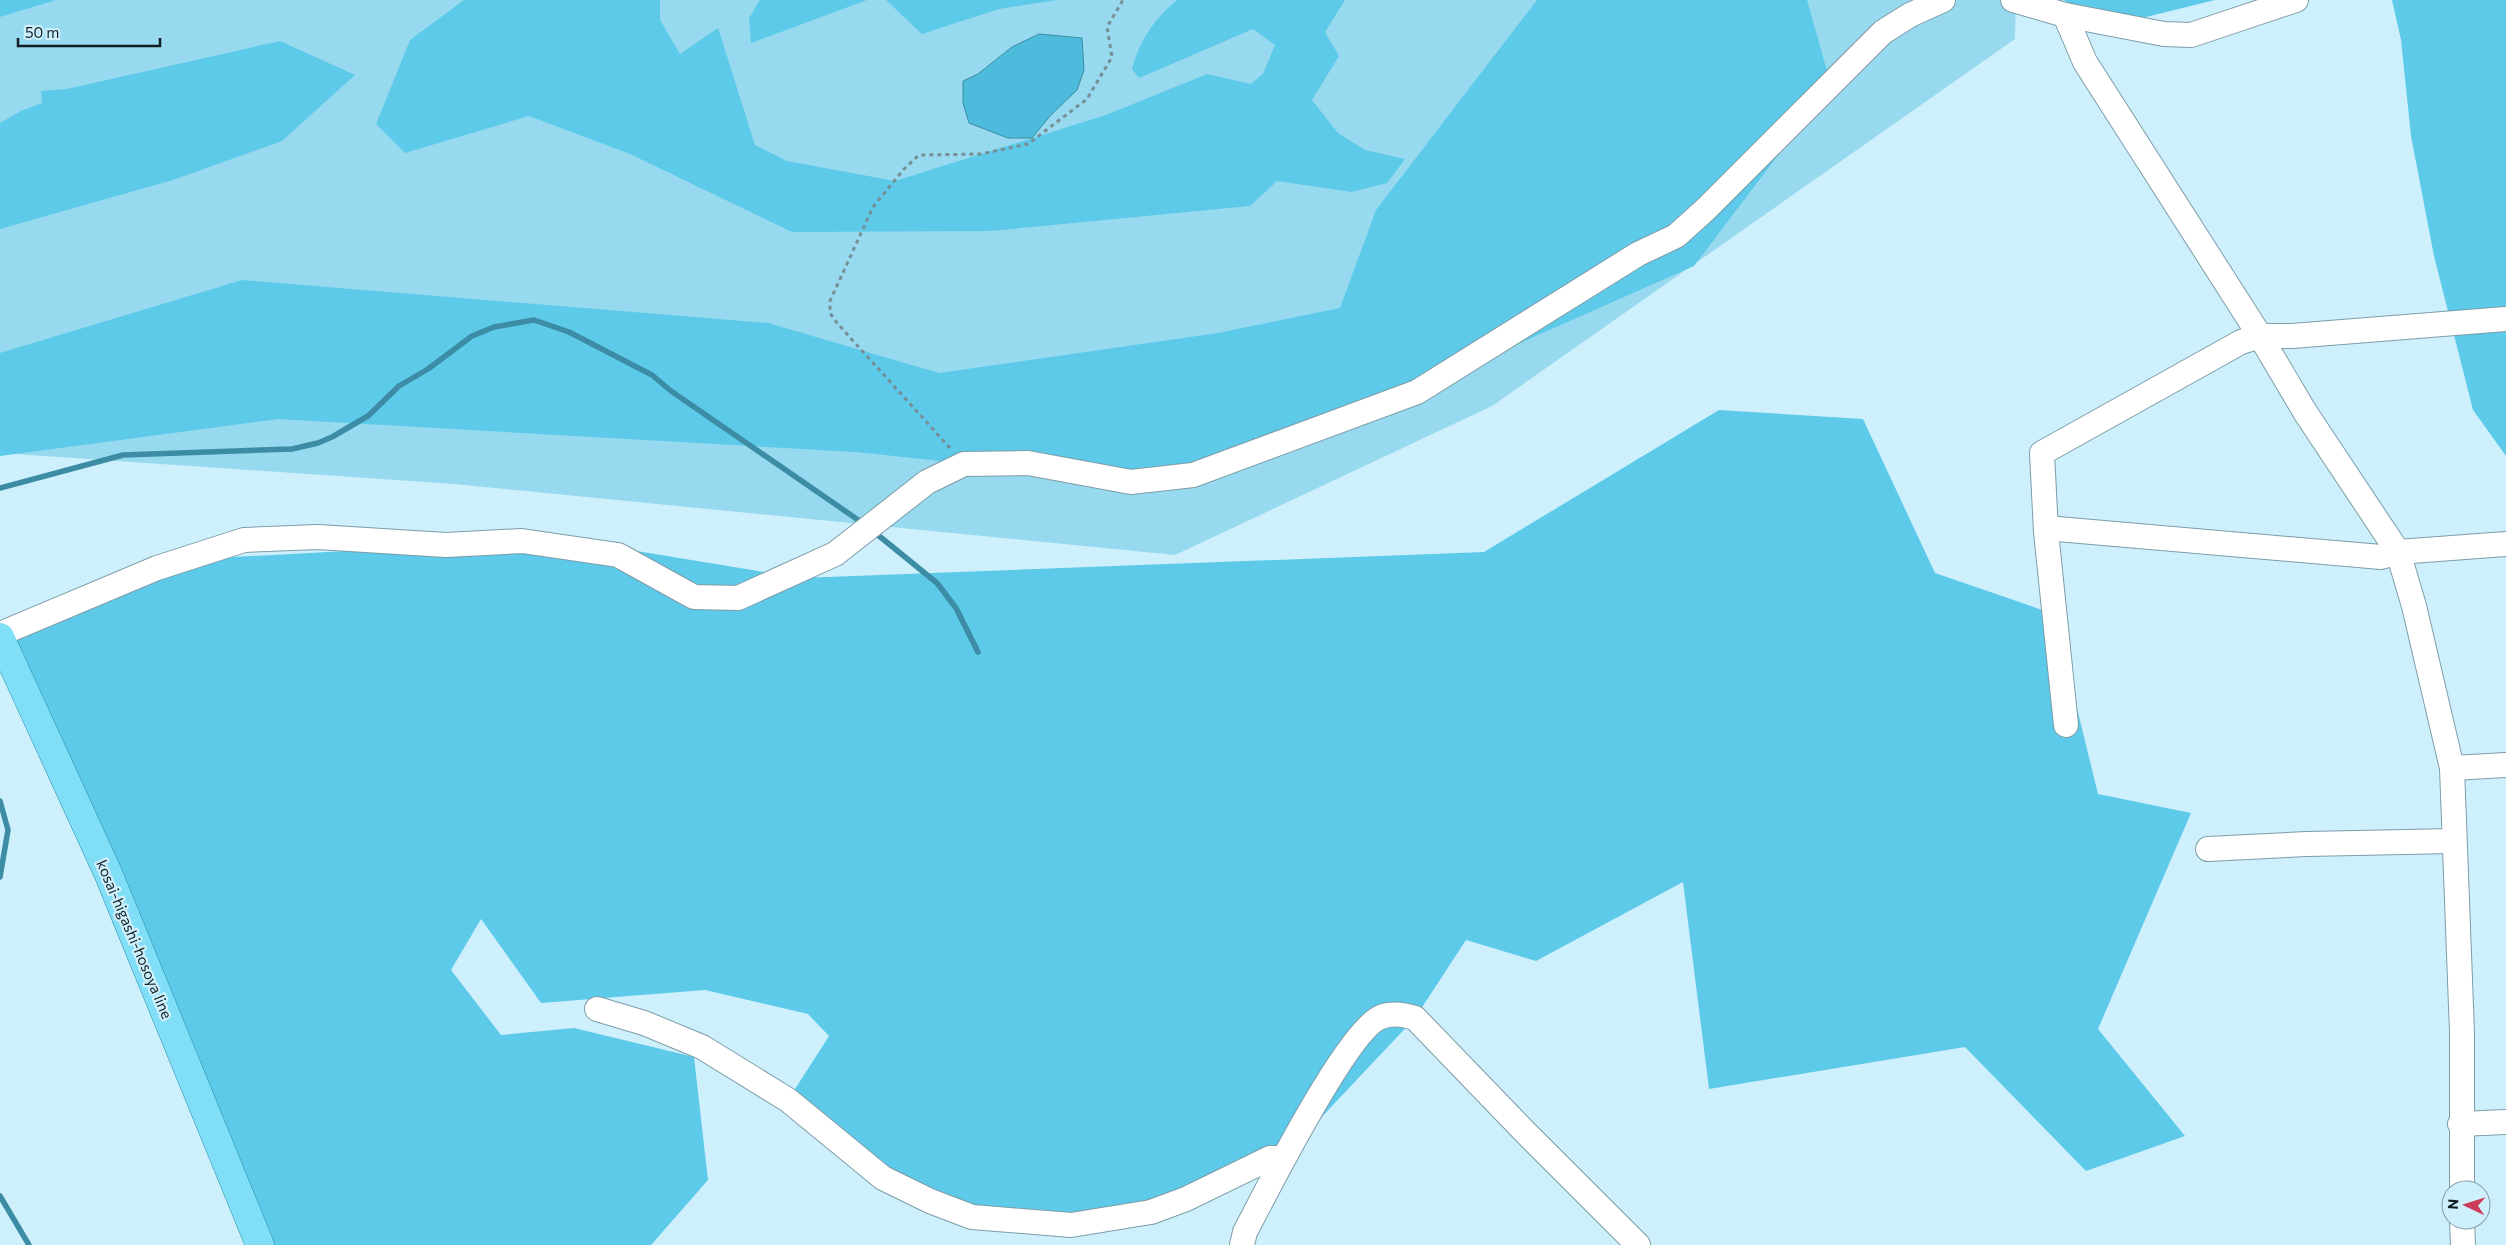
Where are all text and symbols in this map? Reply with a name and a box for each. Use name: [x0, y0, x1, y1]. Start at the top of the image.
scale bar: [18, 15, 160, 47]
text: 50 m: [25, 23, 59, 41]
street label: kosai-higashi-hosoya line: [93, 857, 177, 1021]
north arrow: [2441, 1180, 2491, 1230]
text: N: [2444, 1198, 2461, 1210]

